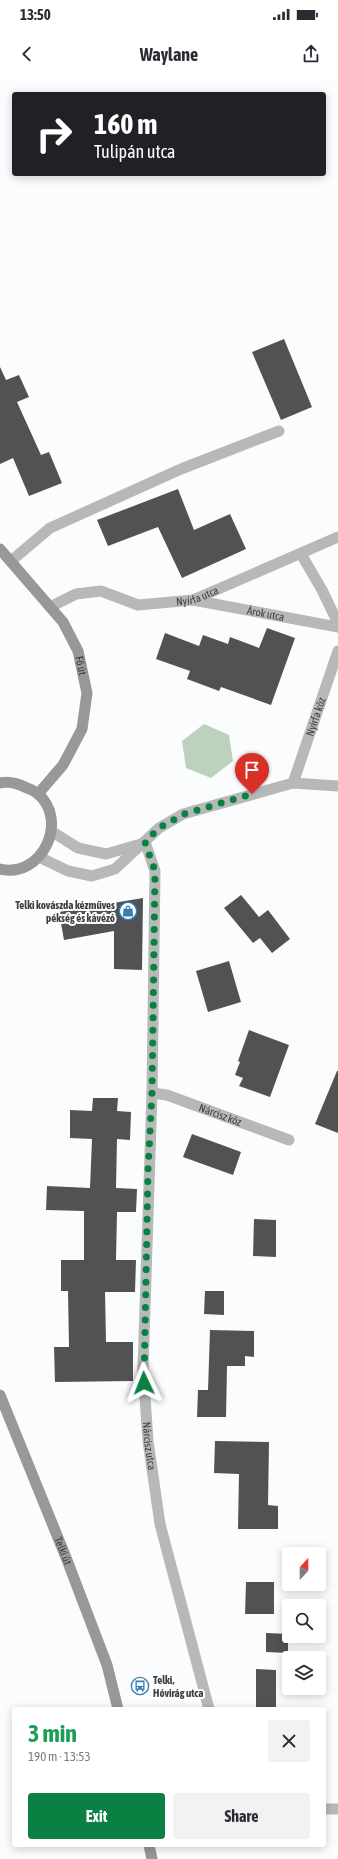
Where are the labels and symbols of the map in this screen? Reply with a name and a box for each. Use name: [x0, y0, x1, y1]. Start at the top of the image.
street label: Nyírfa utca: [175, 584, 220, 608]
street label: Árok utca: [246, 604, 285, 623]
street label: Fő út: [73, 655, 89, 676]
street label: Nyírfa köz: [303, 696, 328, 738]
pin: [235, 753, 269, 794]
place label: Telki kovászda kézműves pékség és kávézó: [15, 899, 115, 924]
shop icon: Telki kovászda kézműves pékség és kávézó: [118, 901, 138, 921]
street label: Nárcisz köz: [197, 1101, 243, 1128]
position arrow: [123, 1362, 165, 1404]
street label: Nárcisz utca: [141, 1421, 158, 1471]
street label: Telki út: [52, 1535, 74, 1566]
north arrow: [282, 1547, 326, 1591]
place label: Telki, Hóvirág utca: [153, 1674, 203, 1699]
bus stop icon: Telki, Hóvirág utca: [130, 1676, 150, 1696]

